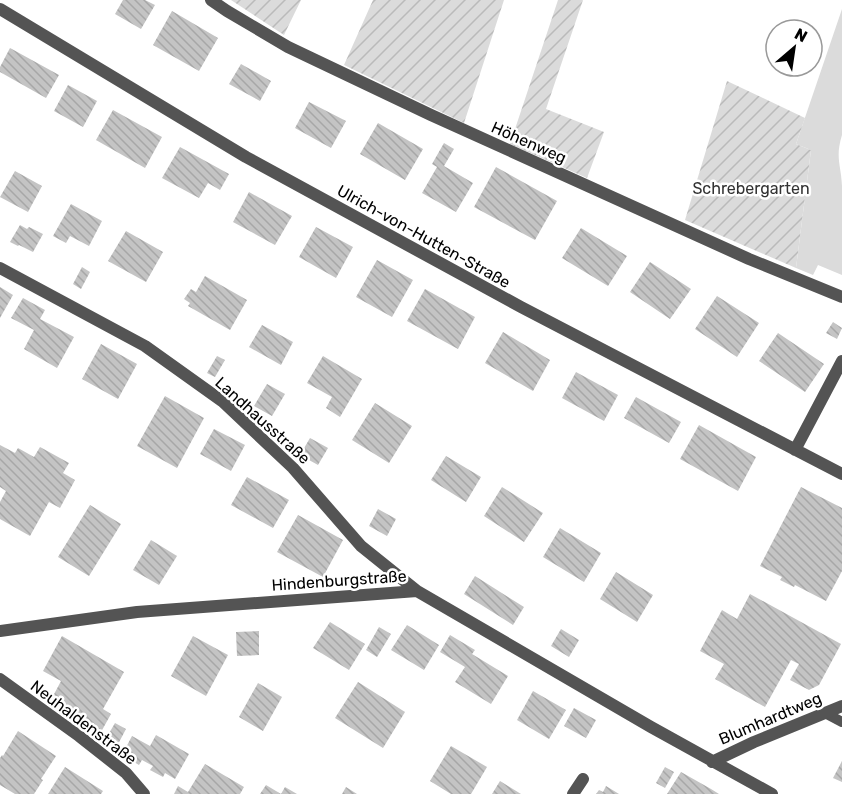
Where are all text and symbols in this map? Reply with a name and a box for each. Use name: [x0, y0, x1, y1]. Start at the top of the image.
north arrow: [764, 18, 824, 78]
text: N: [791, 24, 811, 46]
street label: Höhenweg: [488, 118, 569, 167]
park label: Schrebergarten: [692, 179, 810, 198]
street label: Ulrich-von-Hutten-Straße: [334, 181, 514, 292]
street label: Landhausstraße: [211, 373, 314, 468]
street label: Hindenburgstraße: [271, 566, 407, 595]
street label: Neuhaldenstraße: [27, 676, 141, 769]
street label: Blumhardtweg: [716, 688, 824, 749]

